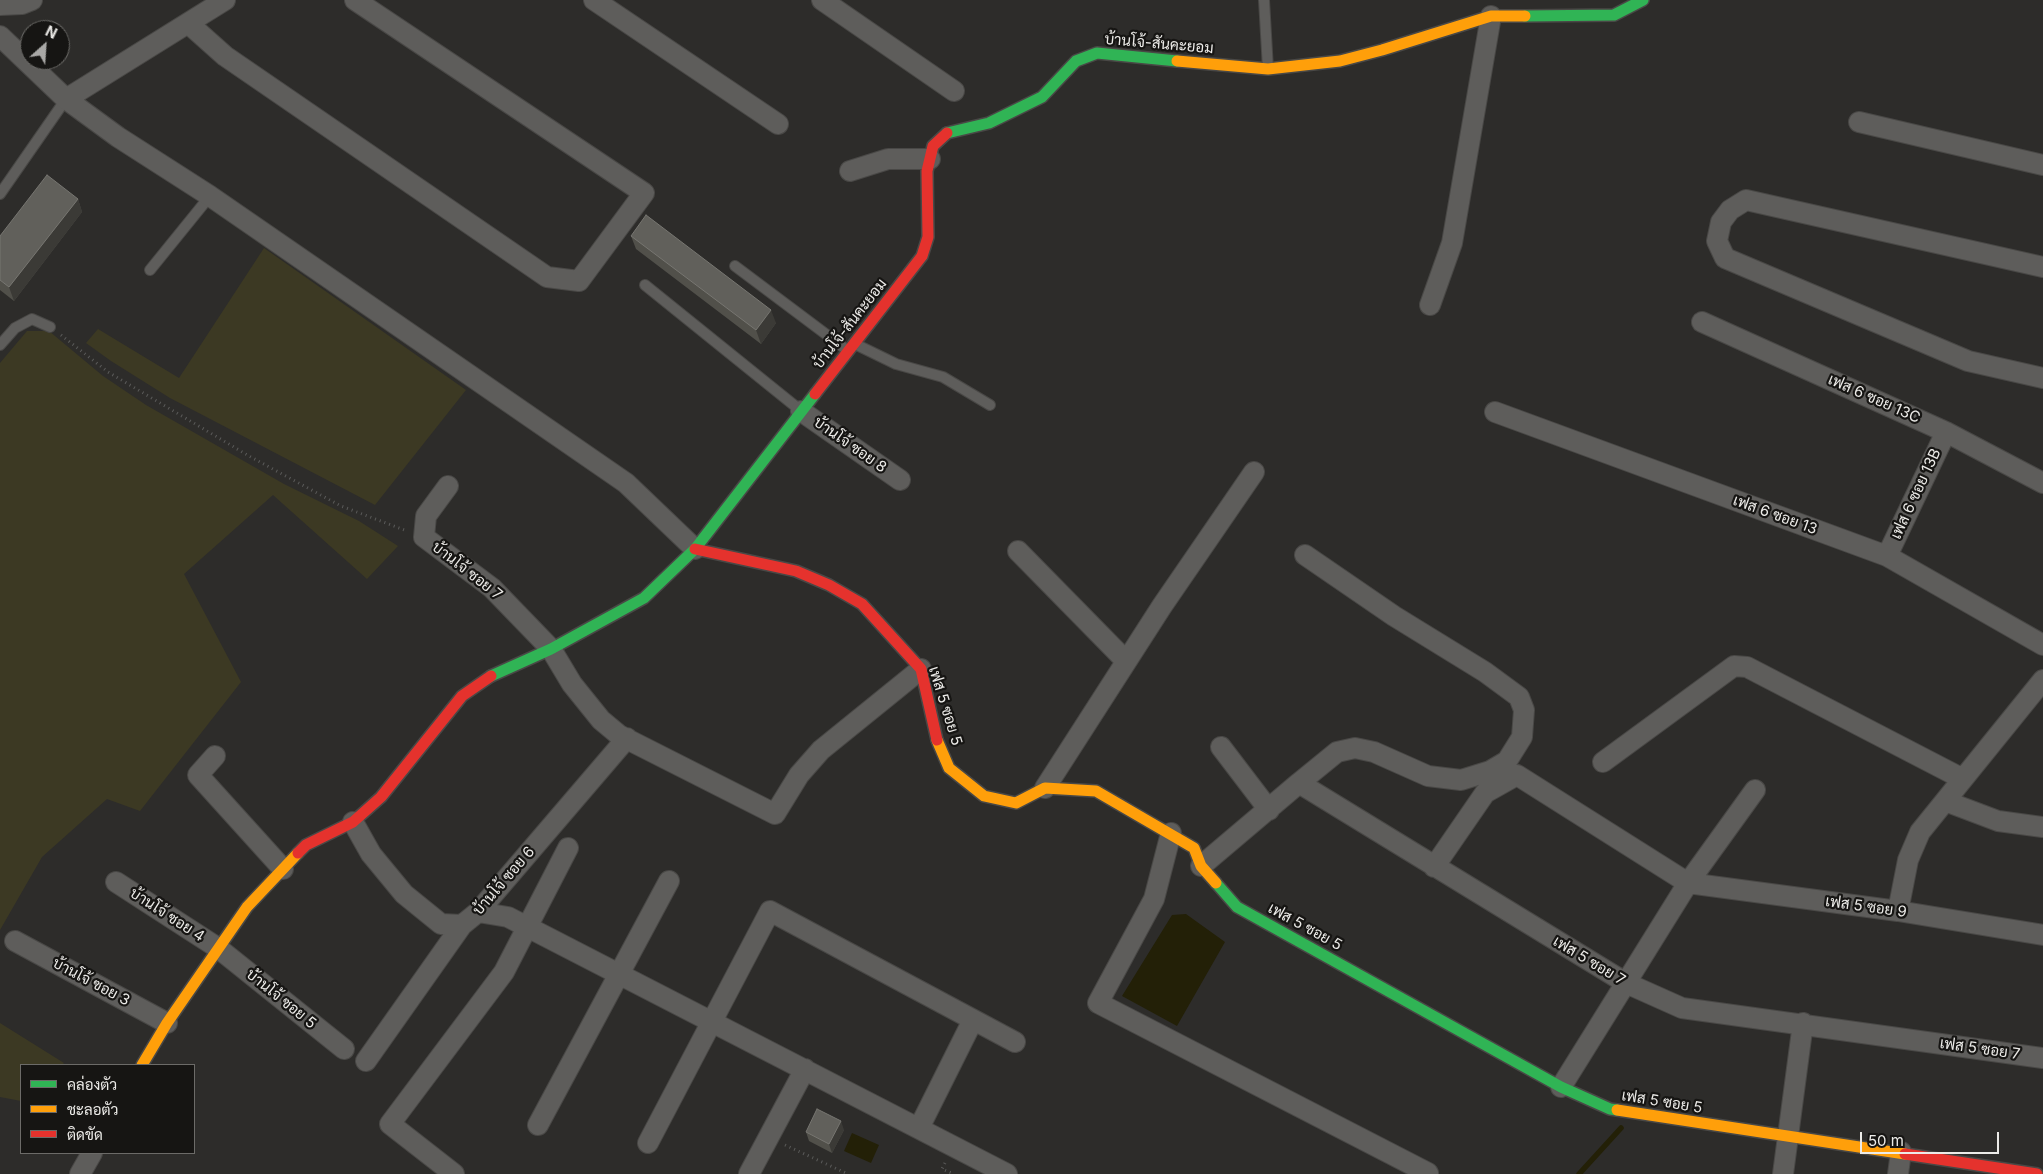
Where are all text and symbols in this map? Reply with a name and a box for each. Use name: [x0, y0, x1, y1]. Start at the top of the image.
north arrow: [20, 20, 70, 70]
text: N: [43, 22, 60, 42]
street label: บ้านโจ้-สันคะยอม: [1104, 30, 1214, 58]
street label: บ้านโจ้-สันคะยอม: [809, 275, 891, 373]
street label: เฟส 6 ซอย 13C: [1825, 371, 1923, 427]
street label: บ้านโจ้ ซอย 8: [810, 413, 890, 477]
street label: เฟส 6 ซอย 13B: [1887, 446, 1945, 542]
street label: เฟส 6 ซอย 13: [1731, 491, 1819, 539]
street label: บ้านโจ้ ซอย 7: [428, 538, 506, 604]
street label: เฟส 5 ซอย 5: [924, 664, 966, 748]
street label: บ้านโจ้ ซอย 6: [469, 843, 539, 919]
street label: บ้านโจ้ ซอย 4: [126, 884, 208, 946]
street label: เฟส 5 ซอย 9: [1824, 892, 1908, 922]
street label: เฟส 5 ซอย 5: [1265, 899, 1345, 955]
street label: เฟส 5 ซอย 7: [1550, 932, 1628, 990]
street label: บ้านโจ้ ซอย 3: [49, 954, 133, 1010]
street label: บ้านโจ้ ซอย 5: [242, 965, 320, 1033]
street label: เฟส 5 ซอย 7: [1939, 1034, 2021, 1064]
legend: [20, 1064, 195, 1154]
text: คล่องตัว: [67, 1075, 117, 1094]
street label: เฟส 5 ซอย 5: [1620, 1087, 1704, 1117]
text: ชะลอตัว: [67, 1100, 118, 1119]
scale bar: [1863, 1122, 2002, 1154]
text: ติดขัด: [67, 1125, 103, 1144]
text: 50 m: [1868, 1131, 1904, 1150]

